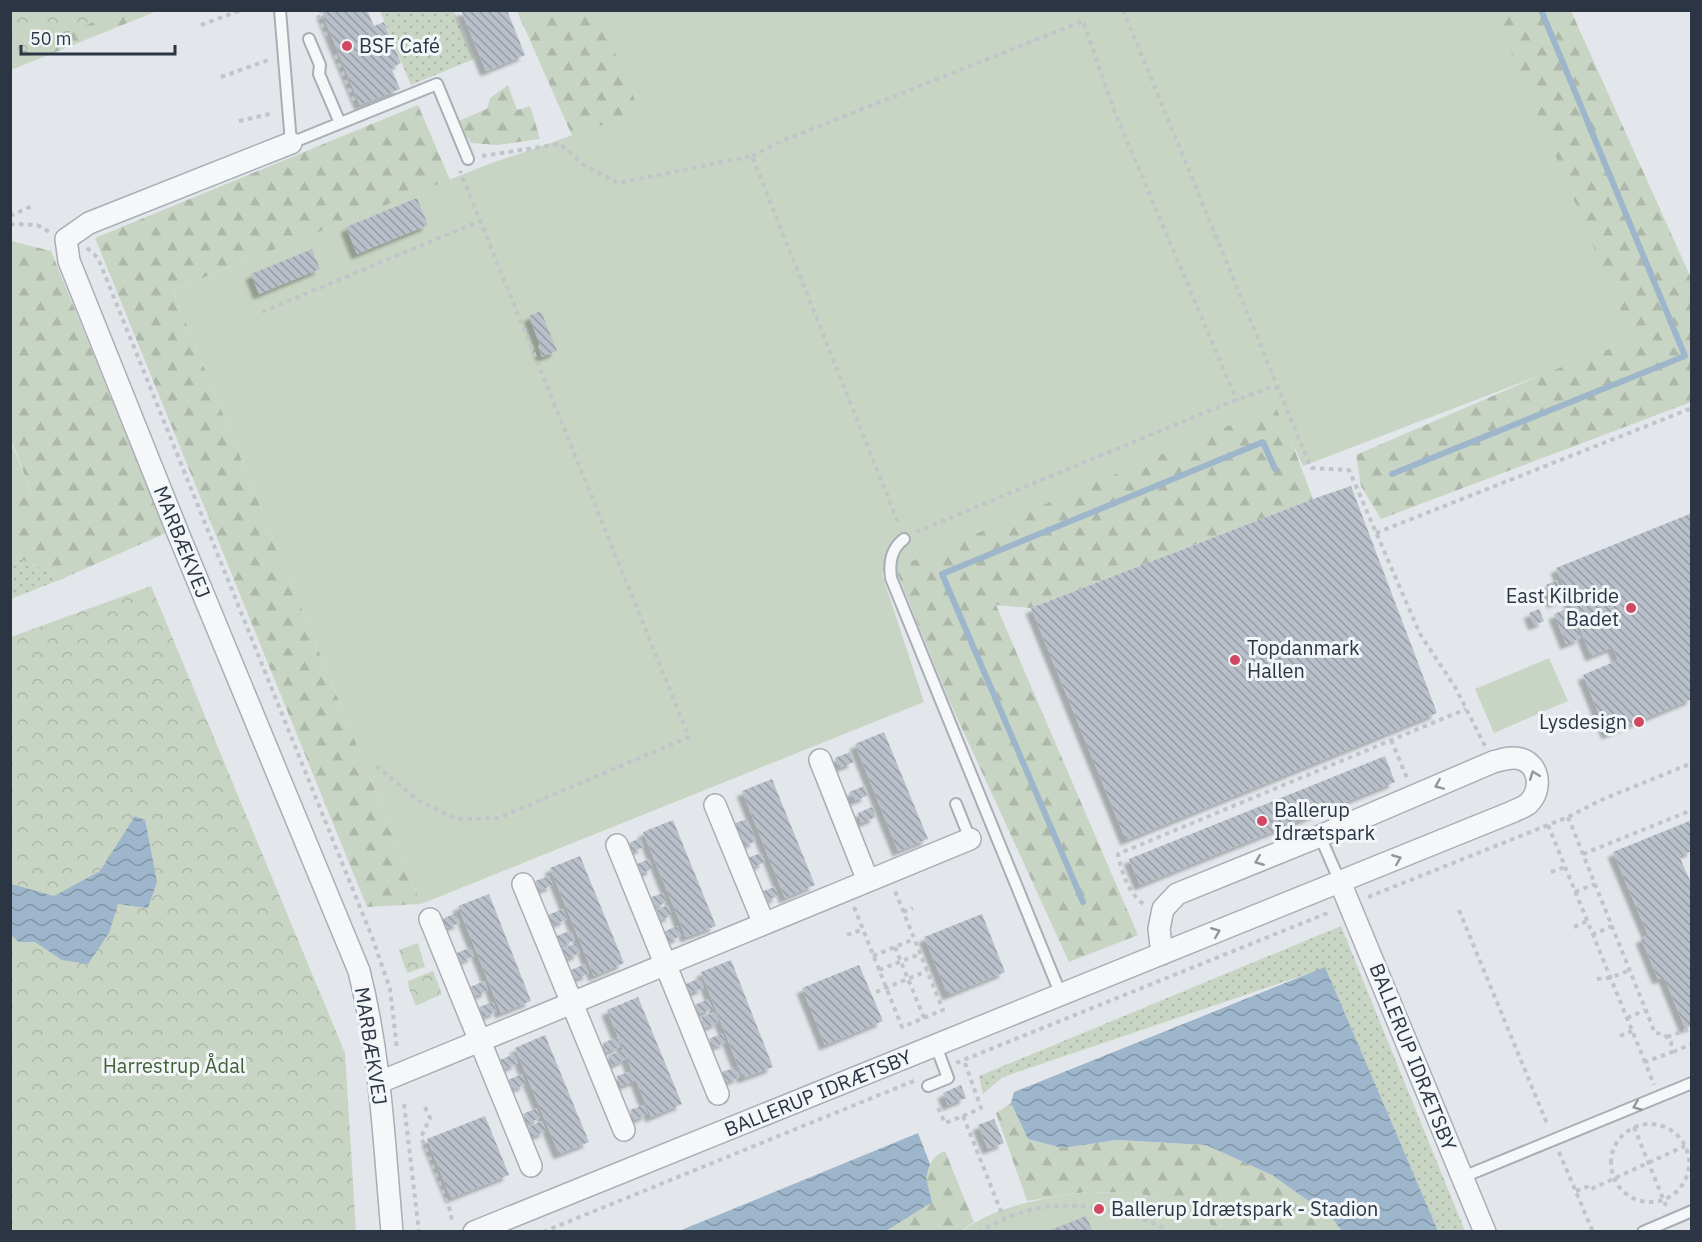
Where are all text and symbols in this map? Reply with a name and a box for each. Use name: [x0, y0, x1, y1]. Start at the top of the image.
scale bar: [21, 18, 176, 56]
text: 50 m: [30, 27, 72, 50]
place label: BSF Café: [359, 32, 440, 59]
marker: BSF Café: [340, 39, 354, 53]
street label: MARBÆKVEJ: [148, 482, 217, 602]
place label: East Kilbride Badet: [1506, 582, 1619, 632]
marker: East Kilbride Badet: [1624, 601, 1638, 615]
place label: Topdanmark Hallen: [1247, 634, 1360, 684]
marker: Topdanmark Hallen: [1228, 653, 1242, 667]
place label: Lysdesign: [1539, 708, 1627, 735]
marker: Lysdesign: [1632, 715, 1646, 729]
one-way arrow: [1529, 770, 1542, 780]
one-way arrow: [1434, 778, 1445, 790]
place label: Ballerup Idrætspark: [1274, 796, 1375, 846]
marker: Ballerup Idrætspark: [1255, 814, 1269, 828]
one-way arrow: [1255, 854, 1266, 866]
one-way arrow: [1390, 854, 1401, 866]
one-way arrow: [1210, 927, 1221, 939]
street label: BALLERUP IDRÆTSBY: [1364, 959, 1463, 1155]
street label: MARBÆKVEJ: [349, 985, 394, 1107]
street label: BALLERUP IDRÆTSBY: [720, 1043, 916, 1142]
park label: Harrestrup Ådal: [103, 1052, 245, 1079]
one-way arrow: [1633, 1098, 1643, 1111]
place label: Ballerup Idrætspark - Stadion: [1111, 1195, 1378, 1222]
marker: Ballerup Idrætspark - Stadion: [1092, 1202, 1106, 1216]

